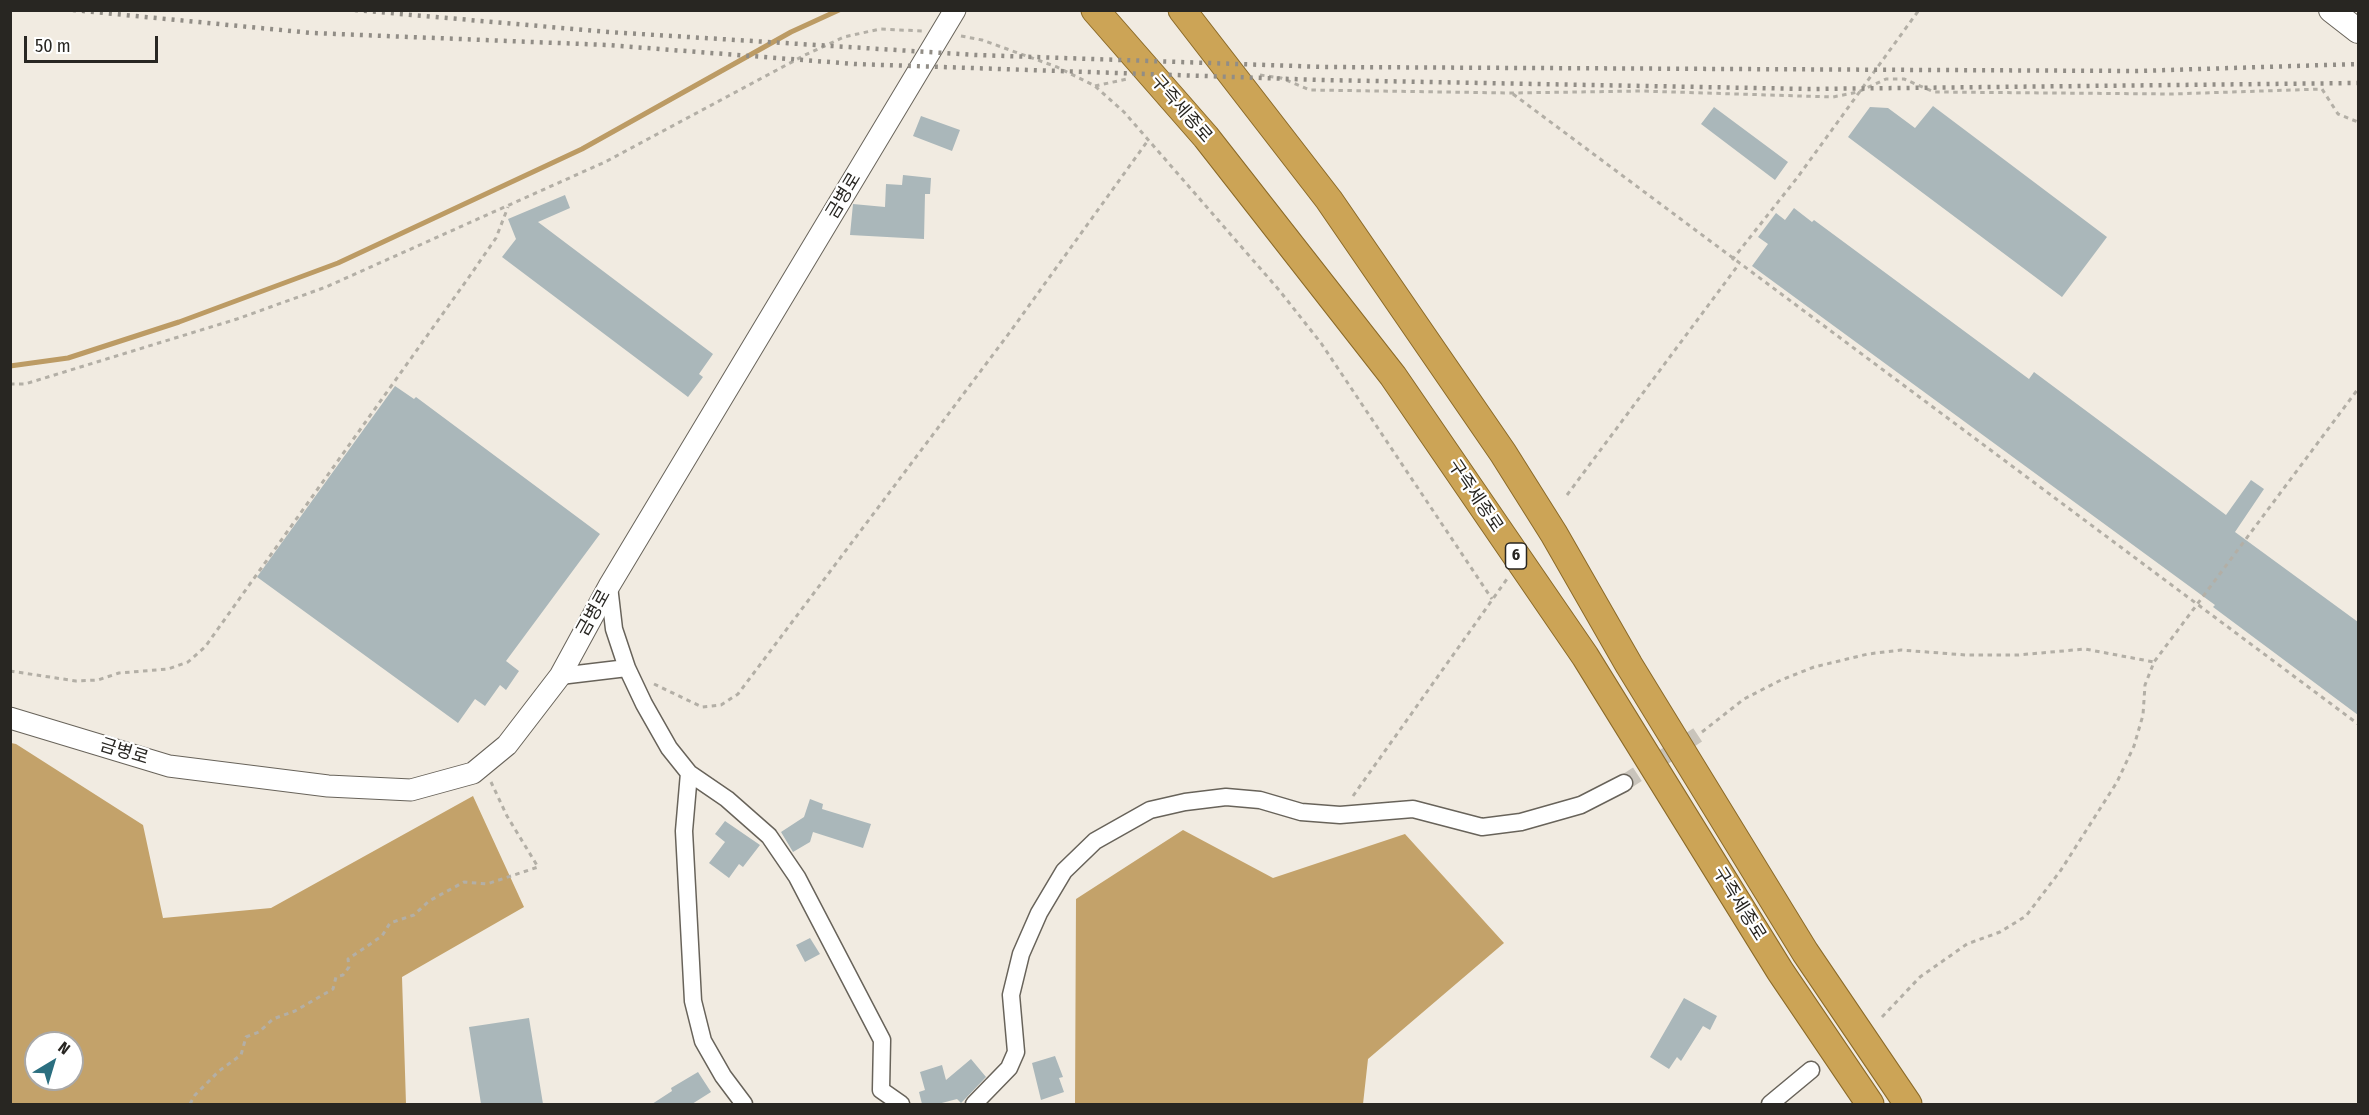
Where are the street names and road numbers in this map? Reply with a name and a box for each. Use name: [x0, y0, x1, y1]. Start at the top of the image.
street label: 구즉세종로: [1146, 71, 1216, 147]
street label: 금병로: [822, 169, 866, 223]
street label: 구즉세종로: [1443, 456, 1507, 536]
road number: 6: [1506, 543, 1526, 569]
street label: 금병로: [573, 586, 615, 640]
street label: 금병로: [97, 734, 151, 770]
street label: 구즉세종로: [1708, 863, 1770, 945]

